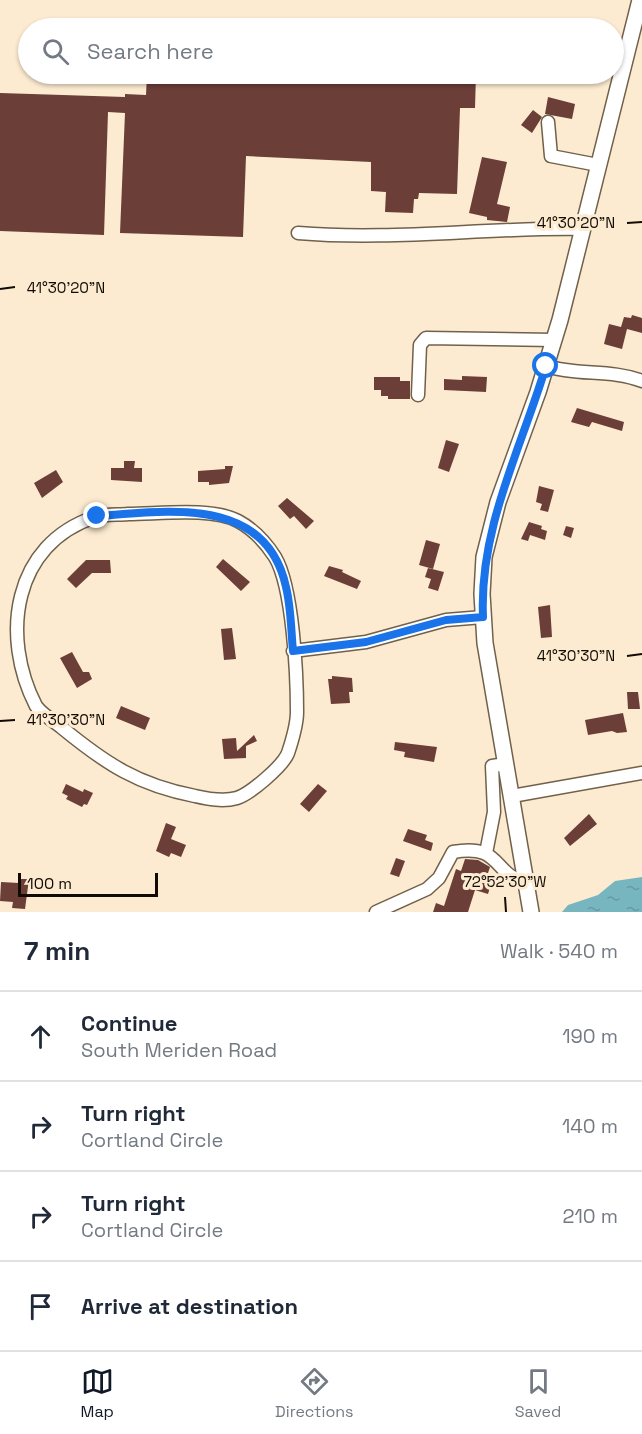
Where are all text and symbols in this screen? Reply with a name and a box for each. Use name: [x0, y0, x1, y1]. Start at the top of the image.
search box: [18, 18, 624, 84]
icon: search: [39, 35, 72, 68]
text: Search here: [87, 37, 214, 65]
text: 41°30'20"N: [537, 213, 615, 232]
text: 41°30'20"N: [27, 278, 105, 297]
route start: [532, 352, 558, 378]
route end: [83, 502, 109, 528]
text: 41°30'30"N: [537, 646, 615, 665]
text: 41°30'30"N: [27, 710, 105, 729]
scale bar: [18, 870, 158, 898]
text: 72°52'30"W: [464, 872, 546, 891]
text: 100 m: [27, 873, 72, 894]
text: 7 min: [24, 934, 90, 968]
text: Walk · 540 m: [500, 938, 618, 964]
text: Continue: [81, 1009, 177, 1037]
icon: ahead: [24, 1020, 57, 1053]
text: 190 m: [562, 1023, 618, 1049]
text: South Meriden Road: [81, 1037, 277, 1063]
text: Turn right: [81, 1099, 186, 1127]
icon: right: [24, 1110, 57, 1143]
text: 140 m: [562, 1113, 618, 1139]
text: Cortland Circle: [81, 1127, 223, 1153]
text: Turn right: [81, 1189, 186, 1217]
icon: right: [24, 1200, 57, 1233]
text: 210 m: [562, 1203, 618, 1229]
text: Cortland Circle: [81, 1217, 223, 1243]
icon: arrive: [24, 1290, 57, 1323]
text: Arrive at destination: [81, 1292, 298, 1320]
tab: Map: [81, 1365, 114, 1422]
tab: Directions: [275, 1365, 354, 1422]
tab: Saved: [515, 1365, 561, 1422]

